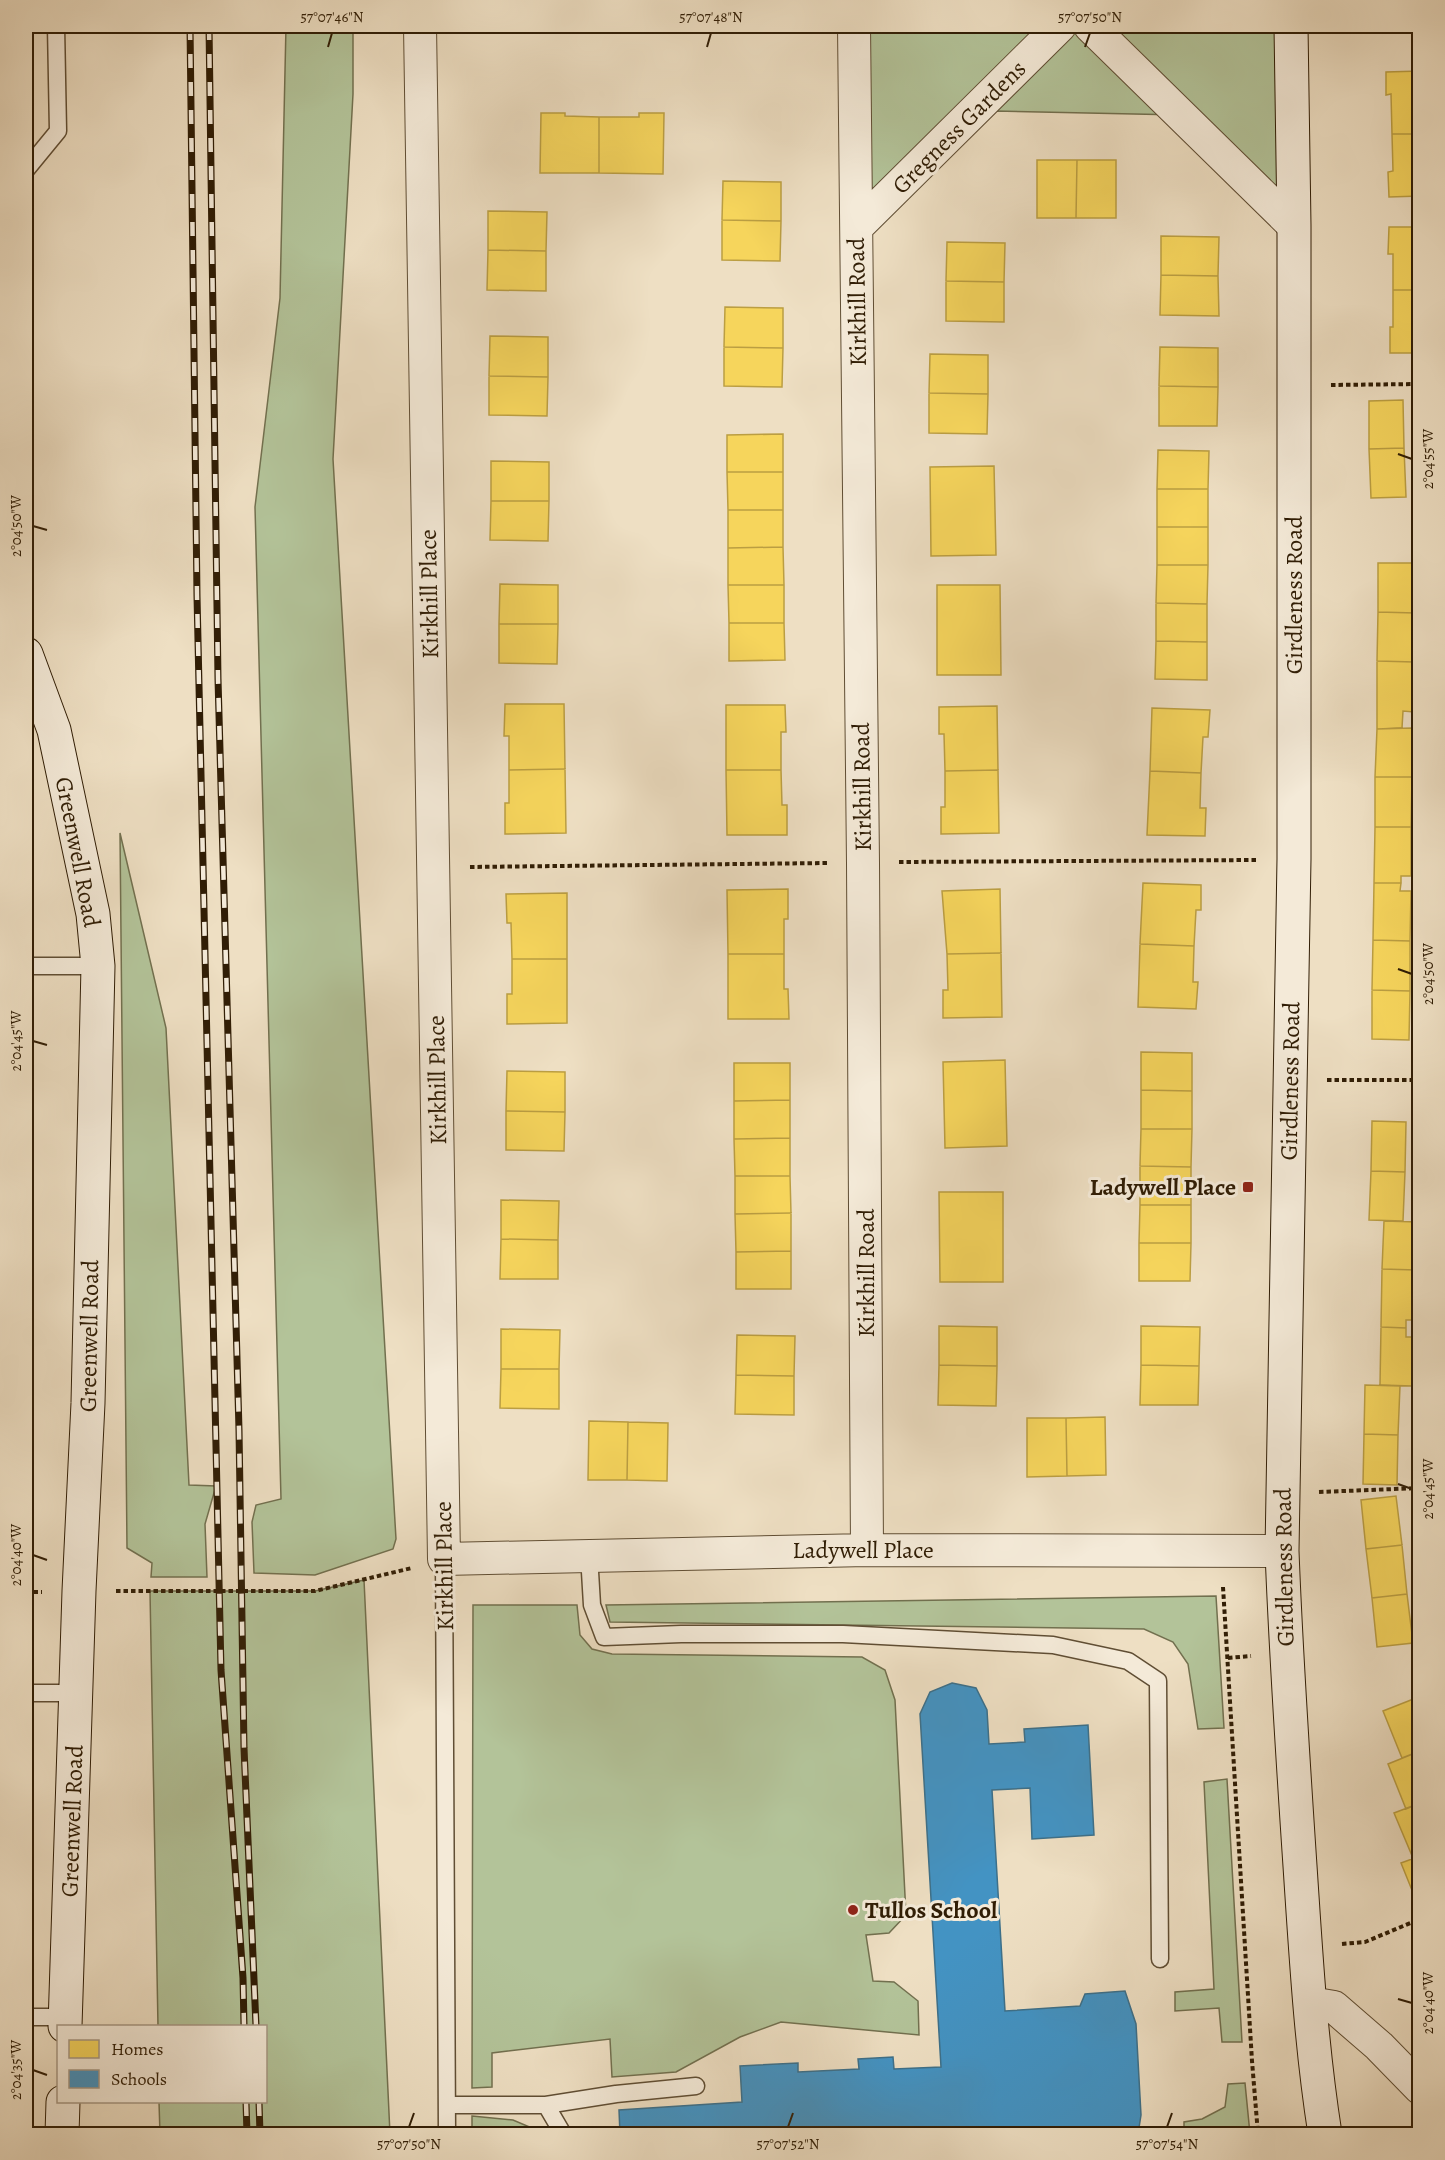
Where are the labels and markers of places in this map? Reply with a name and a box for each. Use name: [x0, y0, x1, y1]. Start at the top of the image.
place label: Ladywell Place: [1090, 1171, 1236, 1203]
marker: Ladywell Place: [1241, 1180, 1255, 1194]
place label: Tullos School: [865, 1894, 998, 1926]
marker: Tullos School: [846, 1903, 860, 1917]

